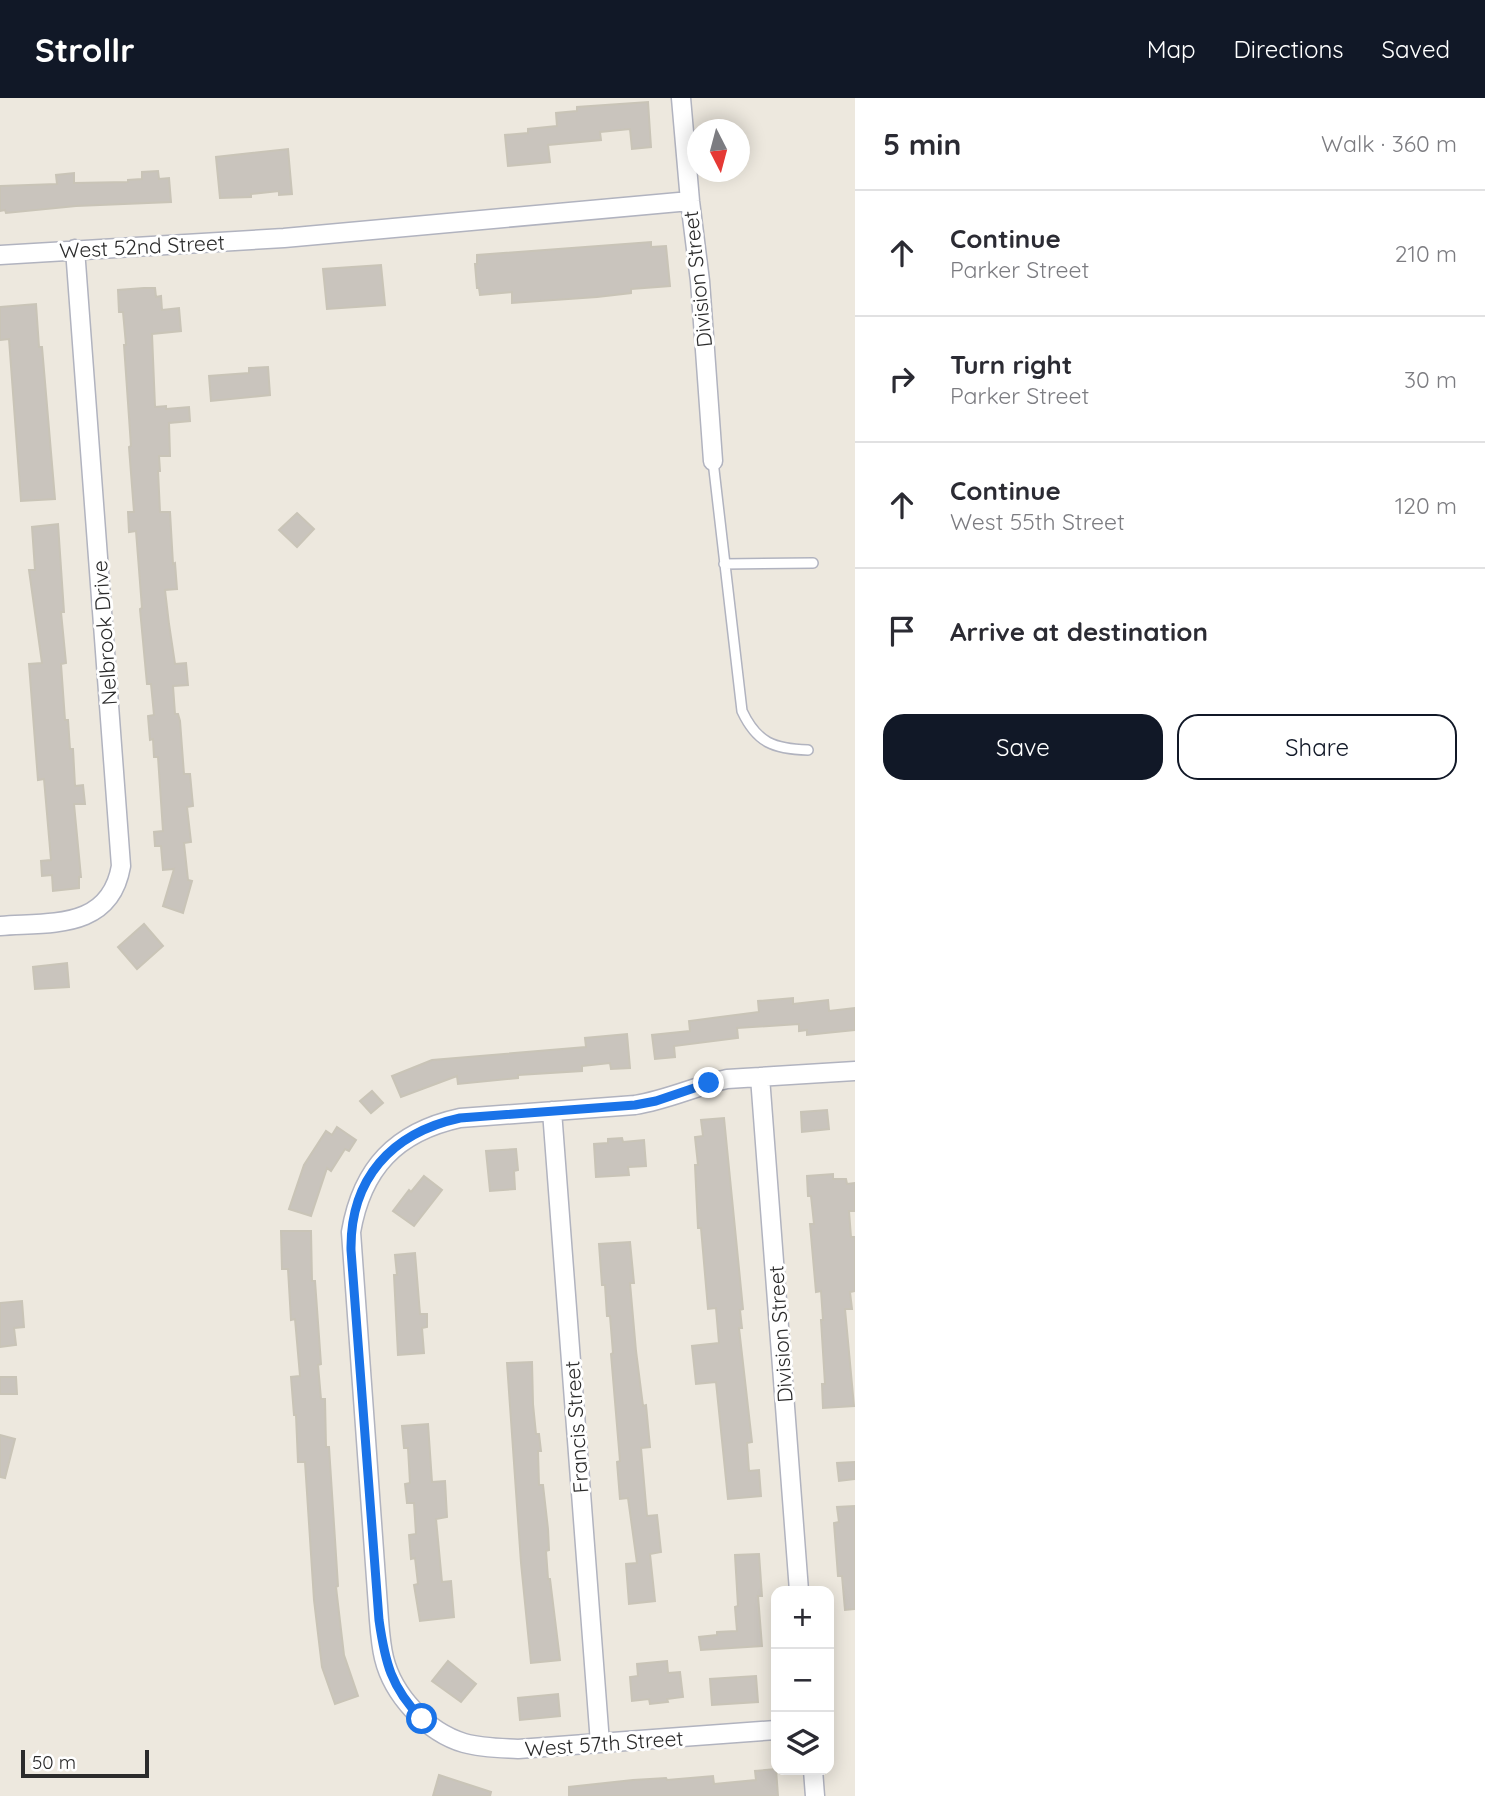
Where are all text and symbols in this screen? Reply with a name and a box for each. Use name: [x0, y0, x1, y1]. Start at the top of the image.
text: Strollr: [35, 29, 135, 70]
text: Map: [1147, 34, 1196, 64]
text: Directions: [1234, 34, 1344, 64]
text: Saved: [1382, 34, 1450, 64]
north arrow: [687, 119, 750, 182]
text: 5 min: [883, 125, 961, 163]
text: Walk · 360 m: [1321, 129, 1457, 158]
street label: Division Street: [677, 209, 717, 349]
text: Continue: [950, 222, 1061, 255]
street label: West 52nd Street: [59, 229, 225, 263]
icon: ahead: [883, 234, 921, 272]
text: 210 m: [1395, 239, 1457, 268]
text: Parker Street: [950, 255, 1089, 284]
text: Turn right: [950, 348, 1072, 381]
icon: right: [883, 360, 921, 398]
text: 30 m: [1404, 365, 1457, 394]
text: Parker Street: [950, 381, 1089, 410]
text: Continue: [950, 474, 1061, 507]
icon: ahead: [883, 486, 921, 524]
text: 120 m: [1395, 491, 1457, 520]
text: West 55th Street: [950, 507, 1125, 536]
street label: Nelbrook Drive: [86, 560, 122, 706]
icon: arrive: [883, 612, 921, 650]
text: Arrive at destination: [950, 615, 1208, 648]
button: Save: [883, 714, 1163, 780]
button: Share: [1177, 714, 1457, 780]
route end: [693, 1067, 724, 1098]
street label: Division Street: [762, 1265, 798, 1403]
street label: Francis Street: [558, 1360, 594, 1494]
map controls: [771, 1586, 834, 1775]
button: +: [771, 1586, 834, 1649]
button: −: [771, 1649, 834, 1712]
route start: [406, 1703, 437, 1734]
button: layers: [771, 1712, 834, 1775]
street label: West 57th Street: [524, 1724, 684, 1762]
scale bar: [21, 1747, 149, 1779]
text: 50 m: [32, 1750, 76, 1774]

